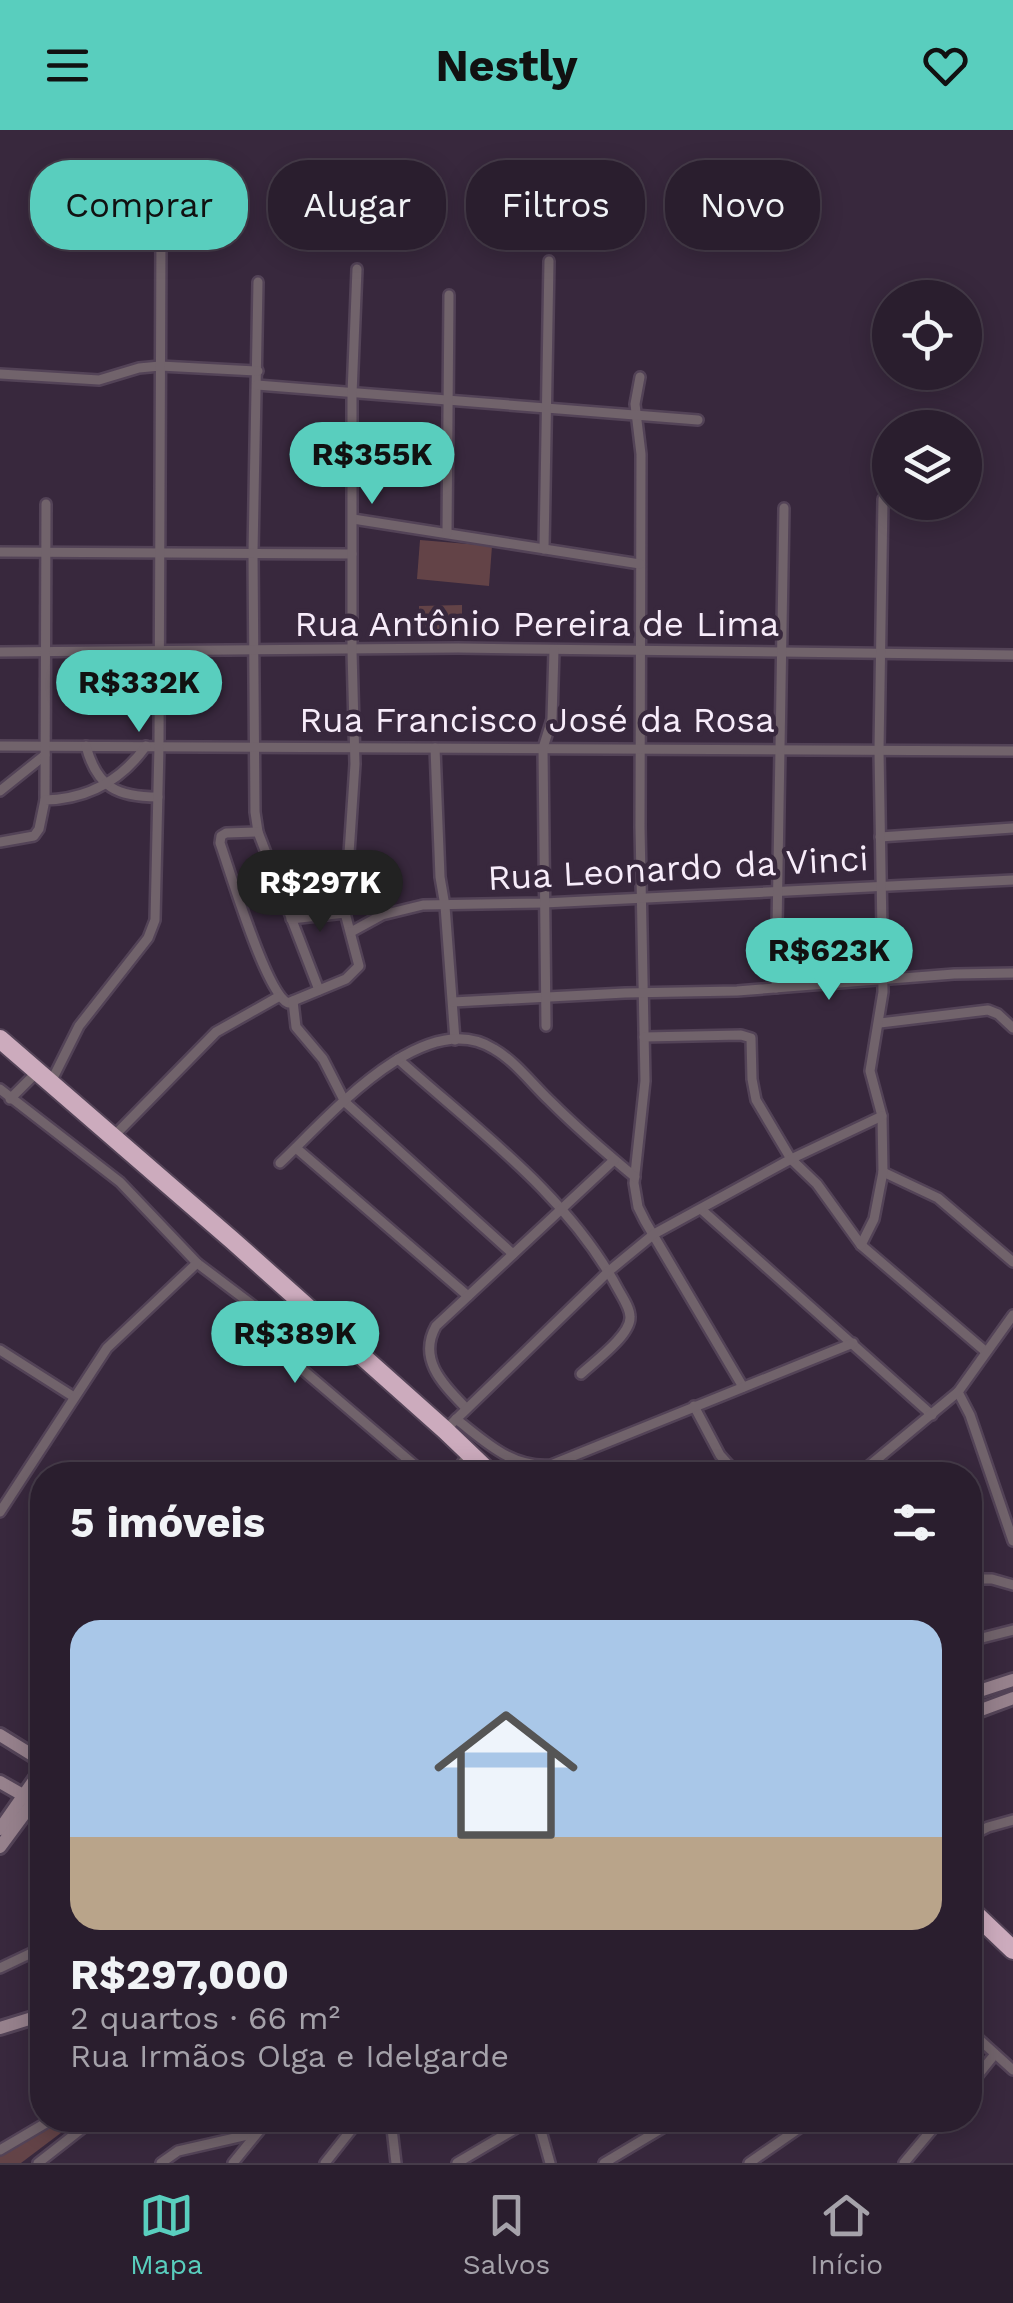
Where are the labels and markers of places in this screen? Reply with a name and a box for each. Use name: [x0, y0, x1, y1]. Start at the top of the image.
pin: R$355K: [291, 422, 453, 507]
pin: R$332K: [58, 650, 220, 735]
pin: R$297K: [239, 850, 401, 935]
pin: R$623K: [748, 918, 910, 1003]
pin: R$389K: [214, 1301, 376, 1386]

